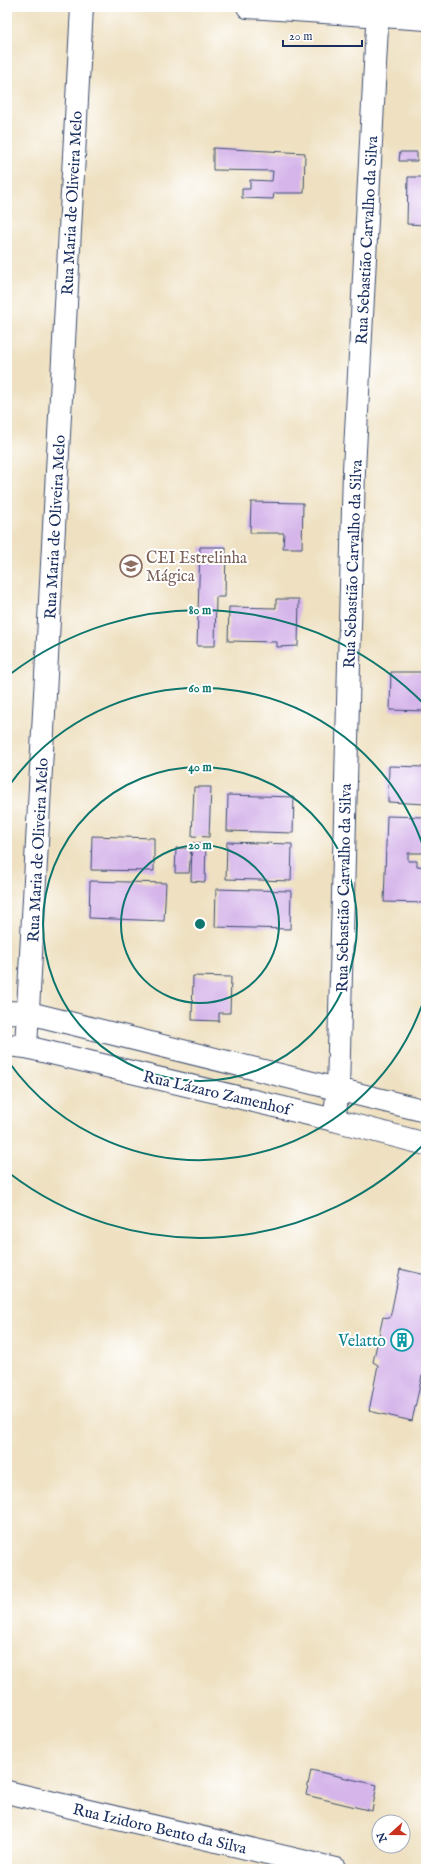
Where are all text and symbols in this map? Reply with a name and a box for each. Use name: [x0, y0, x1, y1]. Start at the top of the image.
scale bar: [283, 22, 362, 48]
text: 20 m: [289, 29, 312, 44]
street label: Rua Maria de Oliveira Melo: [58, 110, 88, 296]
street label: Rua Sebastião Carvalho da Silva: [353, 135, 383, 345]
street label: Rua Maria de Oliveira Melo: [41, 434, 71, 620]
street label: Rua Sebastião Carvalho da Silva: [340, 459, 368, 669]
place label: CEI Estrelinha Mágica: [146, 549, 247, 587]
school or university icon: CEI Estrelinha Mágica: [118, 553, 144, 579]
text: 80 m: [189, 603, 212, 618]
text: 60 m: [189, 681, 212, 696]
street label: Rua Maria de Oliveira Melo: [24, 757, 54, 943]
text: 40 m: [188, 760, 213, 775]
street label: Rua Sebastião Carvalho da Silva: [333, 783, 357, 993]
text: 20 m: [188, 838, 212, 853]
centre of rings: [193, 917, 207, 931]
street label: Rua Lázaro Zamenhof: [141, 1067, 295, 1121]
building icon: Velatto: [389, 1327, 415, 1353]
place label: Velatto: [337, 1332, 386, 1352]
street label: Rua Izidoro Bento da Silva: [71, 1800, 249, 1860]
north arrow: [371, 1814, 411, 1854]
text: N: [374, 1830, 391, 1845]

